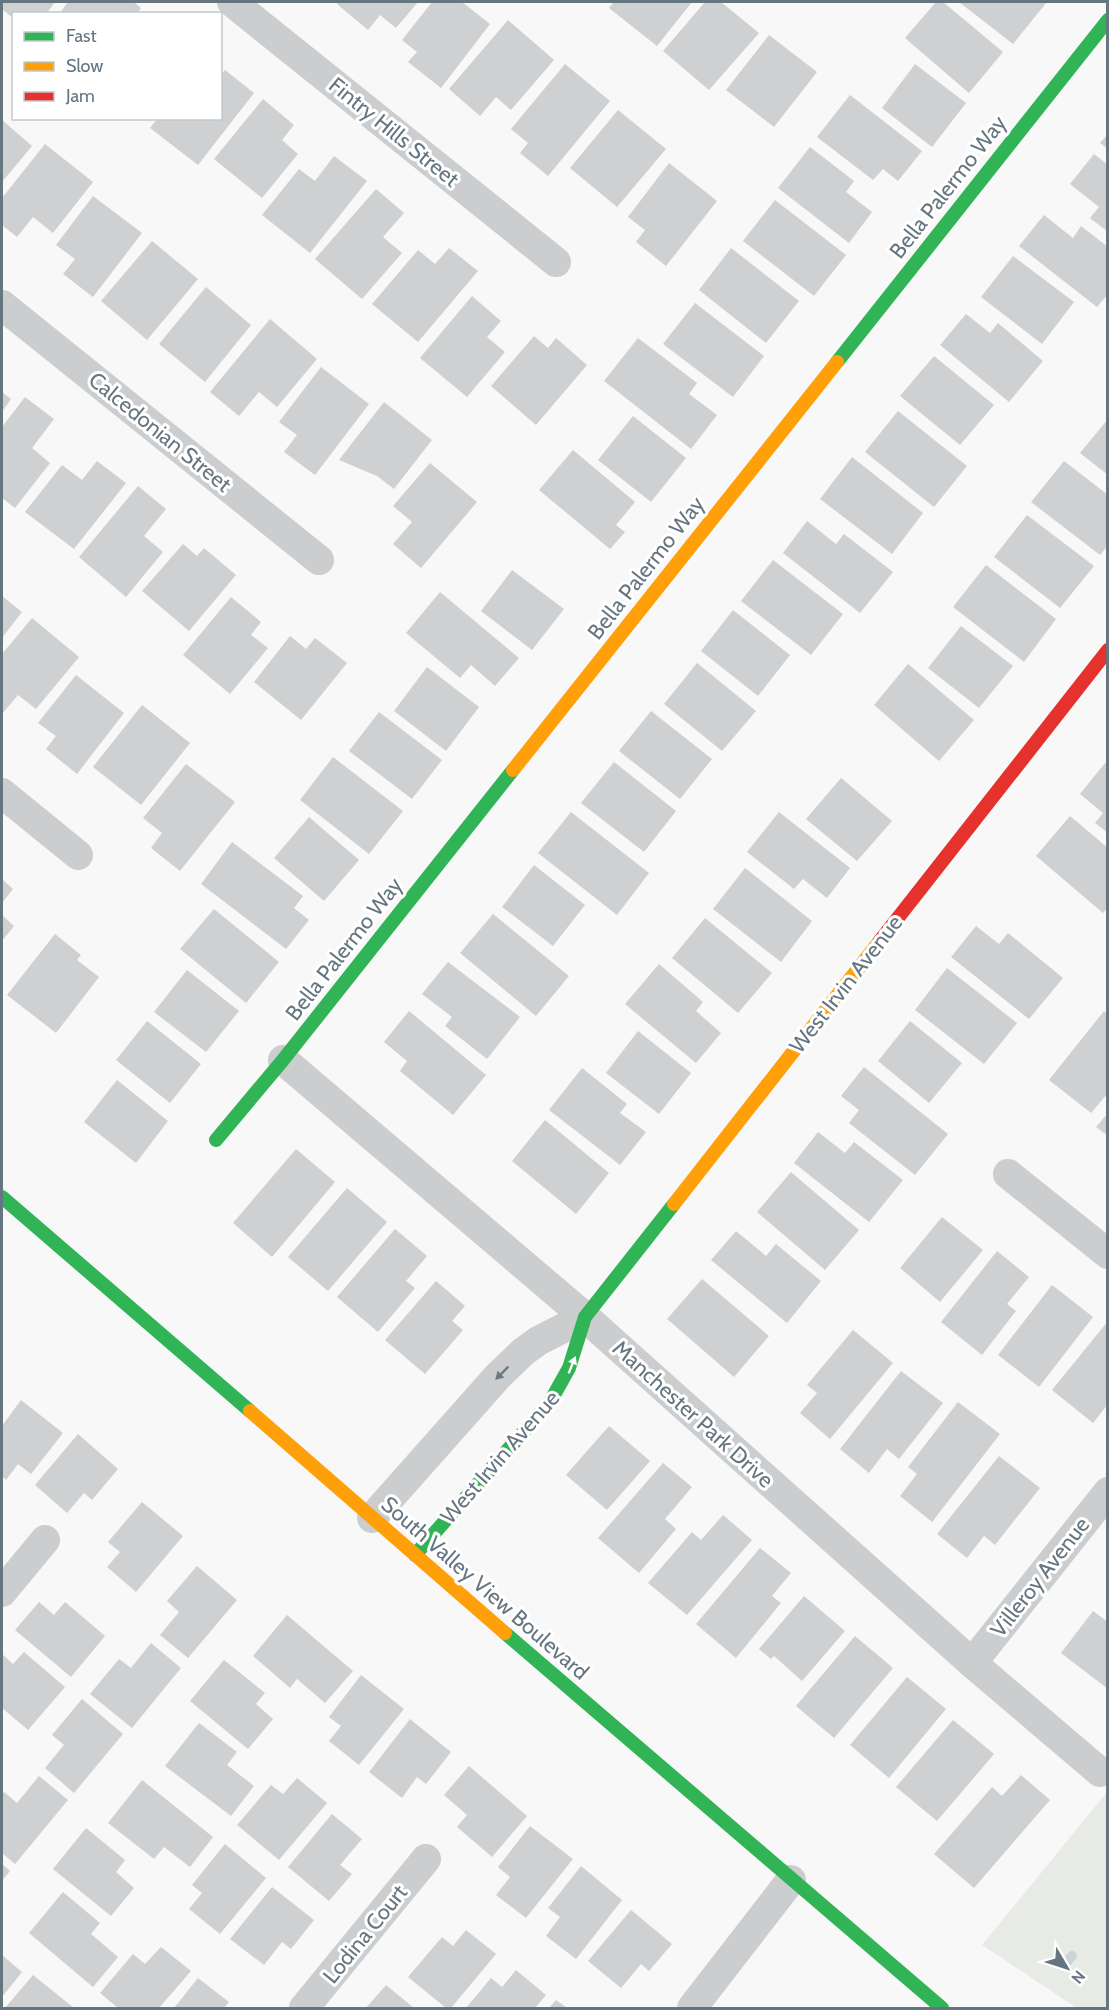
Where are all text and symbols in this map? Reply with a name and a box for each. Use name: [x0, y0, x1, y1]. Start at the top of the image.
legend: [12, 12, 222, 120]
text: Fast: [66, 25, 97, 47]
text: Slow: [66, 55, 103, 77]
street label: Fintry Hills Street: [324, 71, 465, 193]
text: Jam: [65, 85, 95, 107]
street label: Bella Palermo Way: [884, 110, 1012, 264]
street label: Calcedonian Street: [83, 366, 237, 498]
street label: Bella Palermo Way: [582, 491, 710, 645]
street label: Bella Palermo Way: [280, 872, 408, 1026]
street label: West Irvin Avenue: [784, 910, 908, 1058]
street label: Manchester Park Drive: [607, 1335, 779, 1493]
one-way arrow: [567, 1356, 577, 1374]
one-way arrow: [495, 1366, 509, 1380]
street label: West Irvin Avenue: [435, 1385, 565, 1529]
street label: South Valley View Boulevard: [376, 1491, 594, 1685]
street label: Villeroy Avenue: [985, 1512, 1095, 1642]
street label: Lodina Court: [317, 1879, 413, 1989]
north arrow: [1037, 1938, 1097, 1998]
text: N: [1067, 1967, 1089, 1987]

